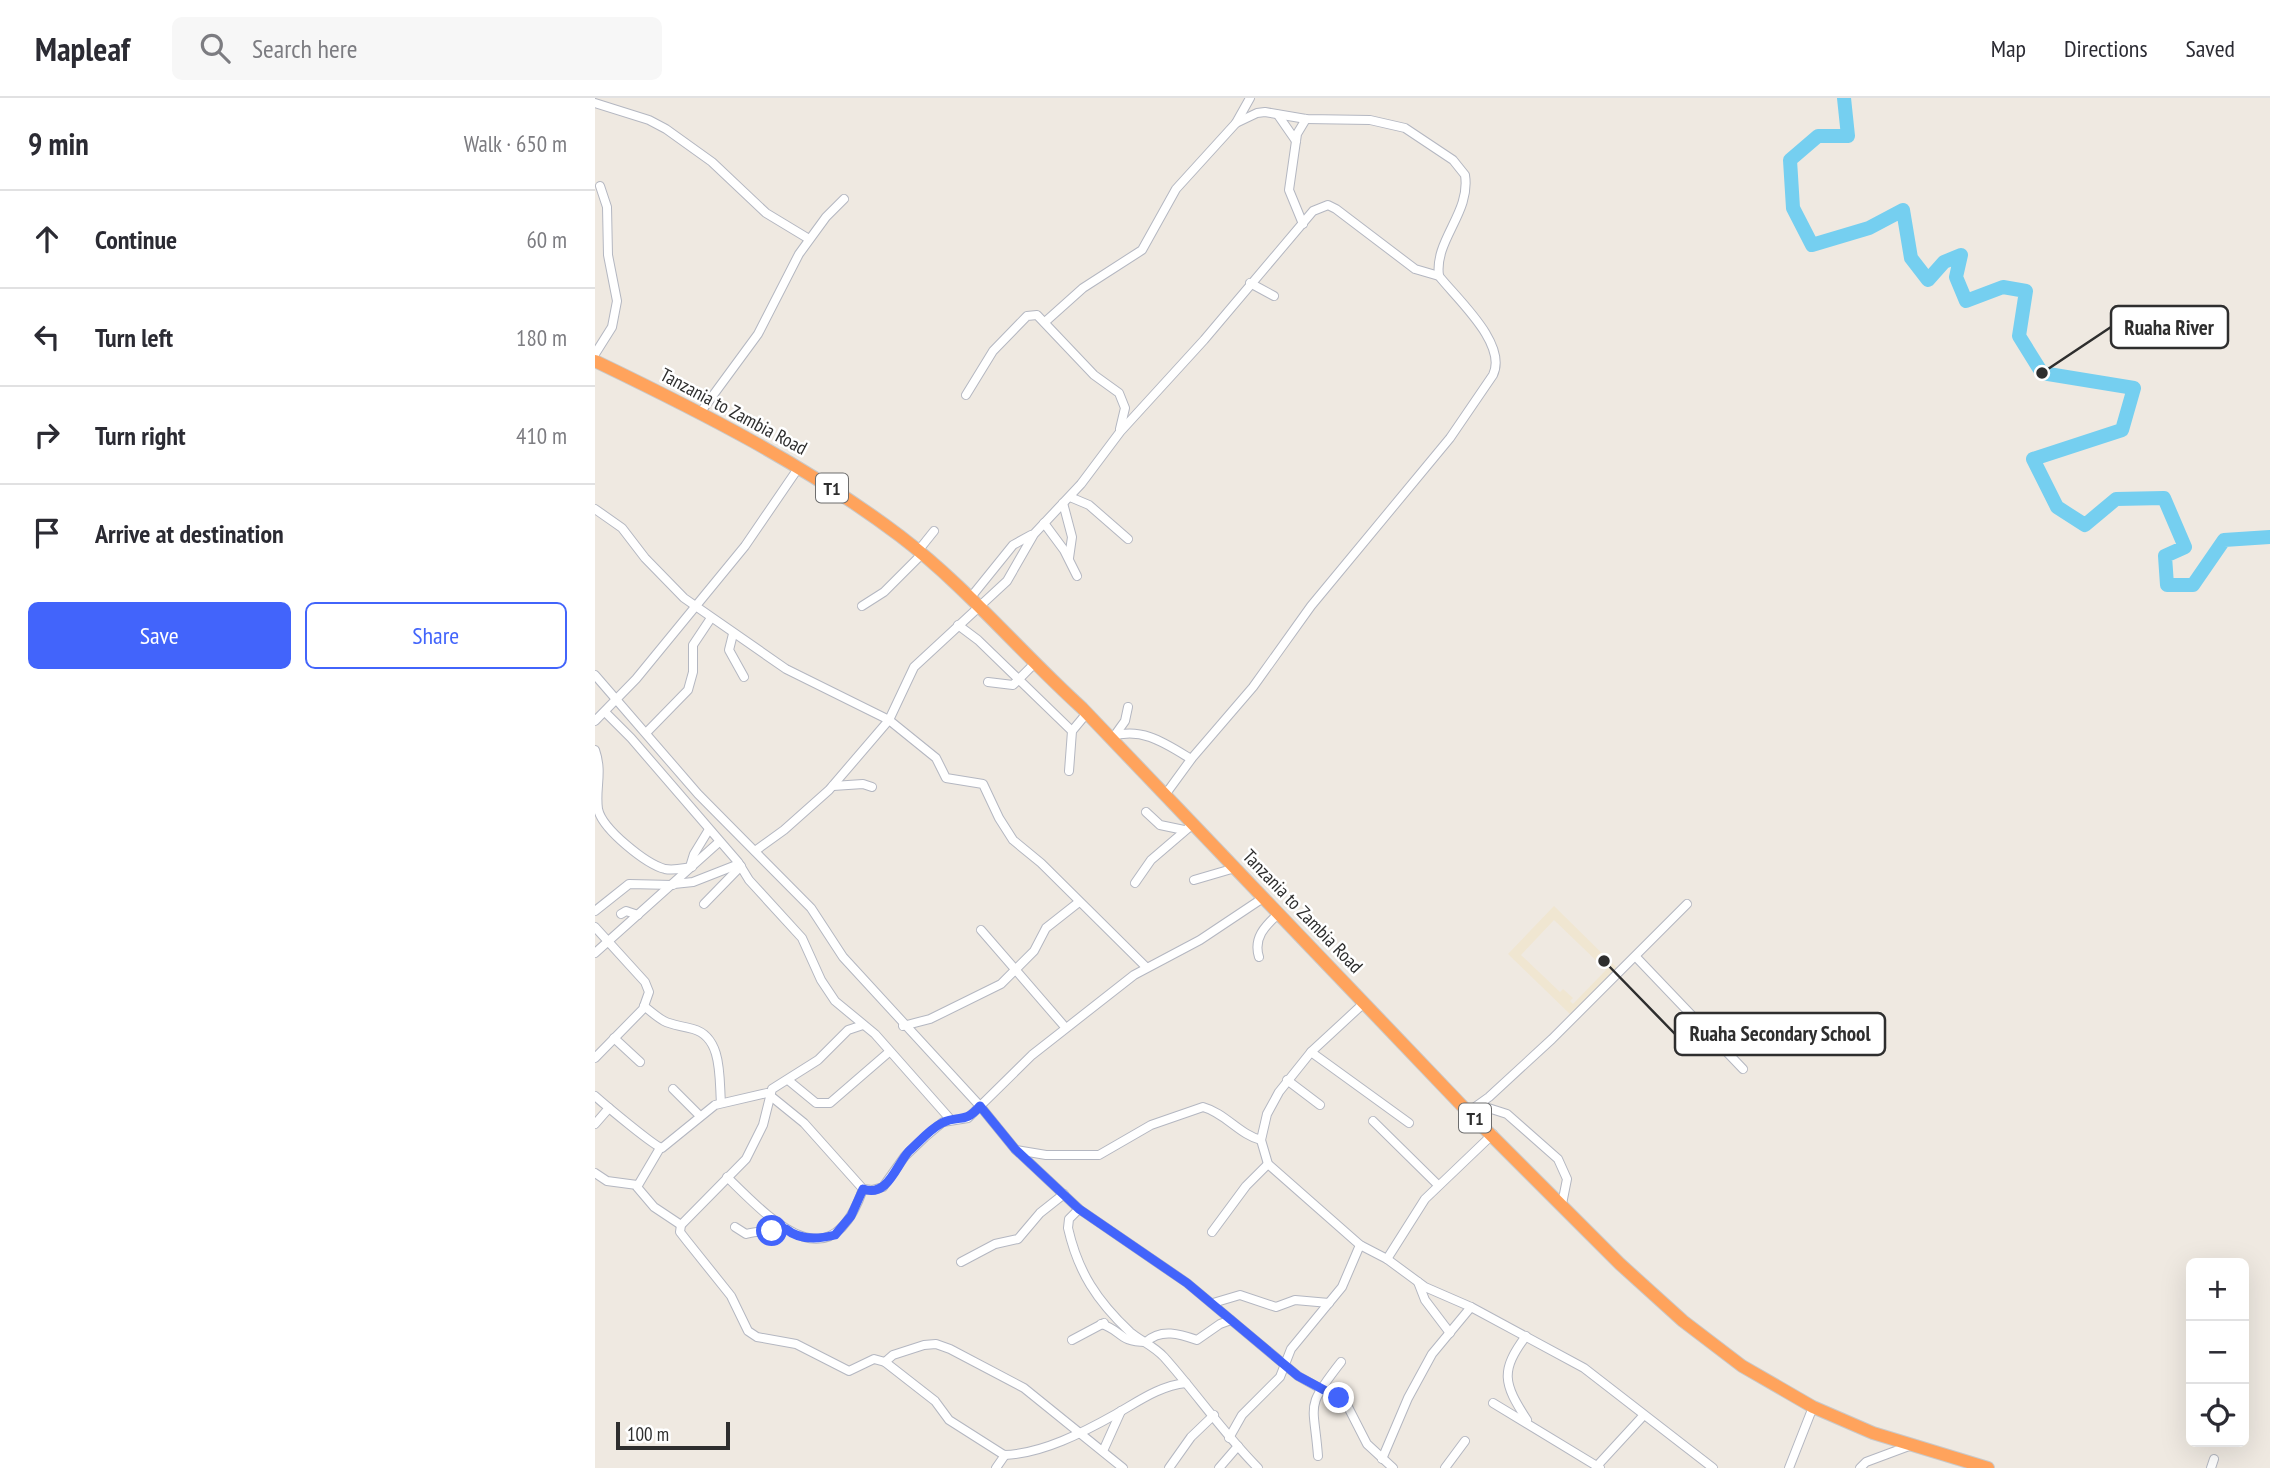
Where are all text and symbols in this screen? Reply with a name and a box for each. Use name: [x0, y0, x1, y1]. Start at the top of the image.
search box: [172, 17, 662, 80]
text: Mapleaf: [35, 27, 130, 70]
icon: search: [196, 29, 234, 67]
text: Search here: [252, 32, 358, 65]
text: Map: [1991, 33, 2026, 64]
text: Directions: [2064, 33, 2148, 64]
text: Saved: [2186, 33, 2235, 64]
text: 9 min: [28, 124, 89, 163]
text: Walk · 650 m: [464, 129, 567, 158]
icon: ahead: [28, 220, 66, 258]
text: Continue: [95, 223, 177, 256]
text: 60 m: [526, 225, 567, 254]
callout: Ruaha River: [2111, 306, 2228, 348]
text: Ruaha River: [2124, 314, 2215, 341]
icon: left: [28, 318, 66, 356]
text: Turn left: [95, 321, 173, 354]
text: 180 m: [516, 323, 567, 352]
street label: Tanzania to Zambia Road: [657, 362, 811, 460]
icon: right: [28, 416, 66, 454]
text: Turn right: [95, 419, 186, 452]
text: 410 m: [516, 421, 567, 450]
road number: T1: [816, 474, 848, 502]
icon: arrive: [28, 514, 66, 552]
text: Arrive at destination: [95, 517, 284, 550]
button: Save: [28, 602, 291, 669]
button: Share: [305, 602, 567, 669]
street label: Tanzania to Zambia Road: [1238, 844, 1368, 978]
callout: Ruaha Secondary School: [1675, 1013, 1885, 1055]
text: Ruaha Secondary School: [1689, 1020, 1871, 1047]
road number: T1: [1459, 1104, 1491, 1133]
route start: [756, 1215, 787, 1246]
map controls: [2186, 1258, 2249, 1447]
button: +: [2186, 1258, 2249, 1321]
button: −: [2186, 1321, 2249, 1384]
route end: [1323, 1382, 1354, 1413]
button: locate: [2186, 1384, 2249, 1447]
scale bar: [616, 1419, 730, 1451]
text: 100 m: [627, 1422, 669, 1446]

